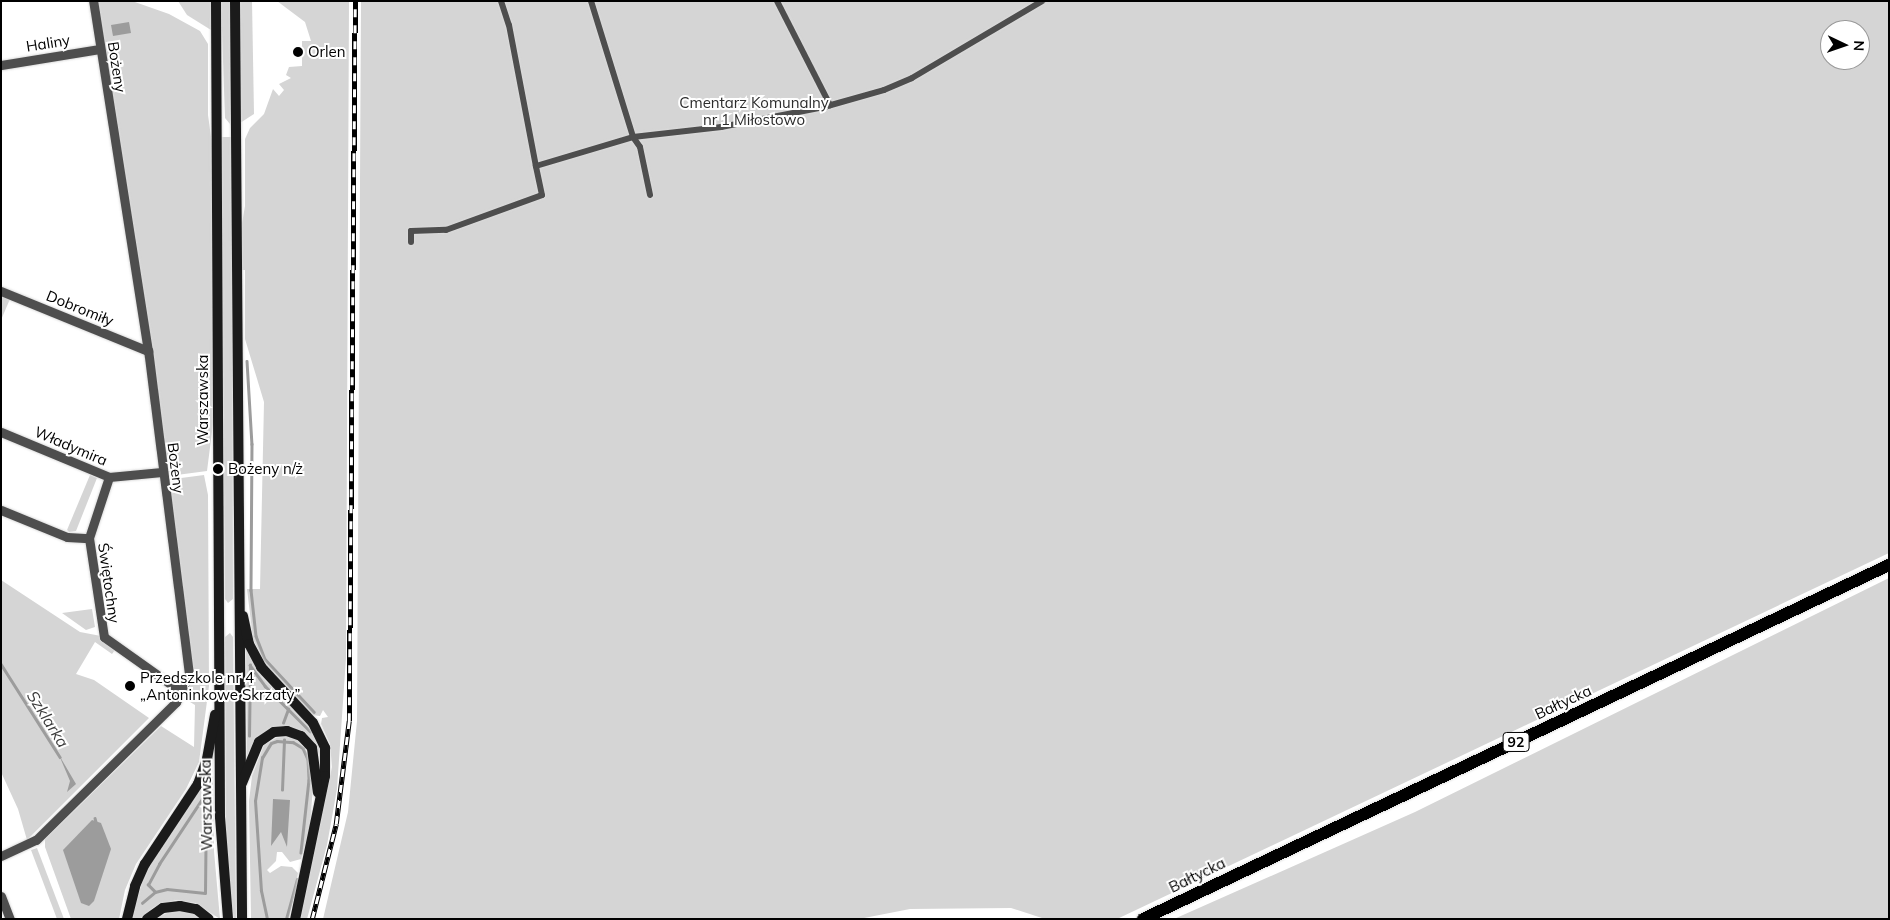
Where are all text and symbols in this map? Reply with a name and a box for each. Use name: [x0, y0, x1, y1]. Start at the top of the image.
north arrow: [1820, 20, 1870, 70]
street label: Haliny: [25, 31, 71, 55]
street label: Bożeny: [104, 40, 130, 94]
text: N: [1850, 40, 1868, 51]
place label: Orlen: [308, 43, 346, 61]
marker: Orlen: [292, 46, 304, 58]
park label: Cmentarz Komunalny nr 1 Miłostowo: [679, 93, 829, 128]
street label: Dobromiły: [44, 286, 116, 330]
street label: Warszawska: [194, 354, 212, 446]
street label: Władymira: [32, 423, 110, 469]
street label: Bożeny: [164, 442, 188, 494]
place label: Bożeny n/ż: [228, 460, 303, 478]
marker: Bożeny n/ż: [212, 463, 224, 475]
street label: Świętochny: [94, 542, 124, 624]
place label: Przedszkole nr 4 „Antoninkowe Skrzaty”: [140, 668, 301, 703]
marker: Przedszkole nr 4 „Antoninkowe Skrzaty”: [124, 680, 136, 692]
street label: Bałtycka: [1532, 681, 1594, 723]
water label: Szklarka: [23, 687, 73, 751]
road number: 92: [1502, 730, 1530, 754]
street label: Warszawska: [196, 759, 216, 851]
street label: Bałtycka: [1166, 854, 1228, 896]

